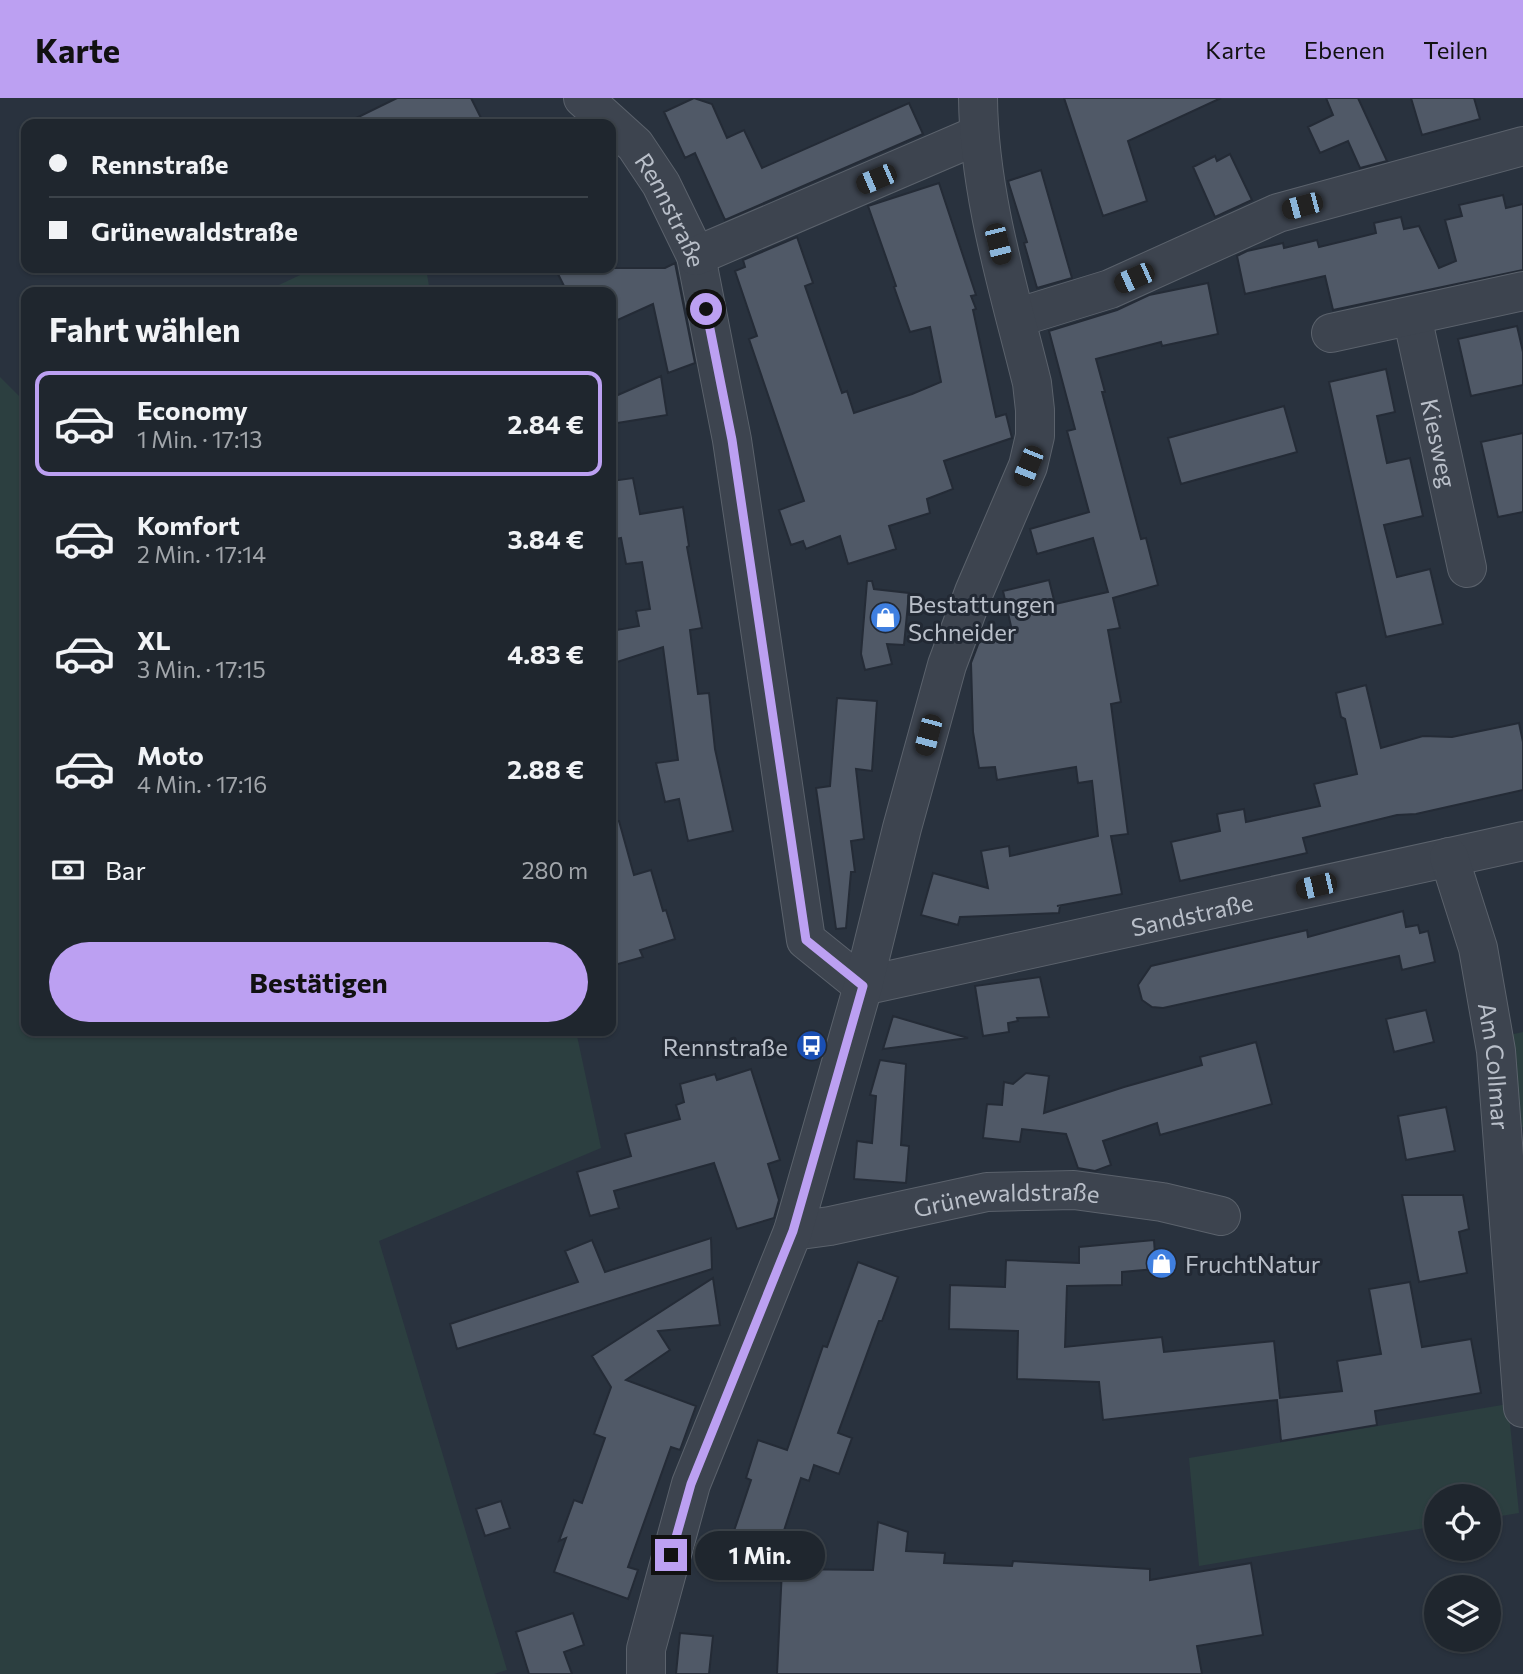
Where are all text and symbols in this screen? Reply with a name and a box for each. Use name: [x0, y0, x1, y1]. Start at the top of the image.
text: Karte: [35, 29, 120, 70]
text: Karte: [1205, 35, 1266, 64]
text: Ebenen: [1304, 35, 1385, 64]
text: Teilen: [1423, 35, 1488, 64]
street label: Rennstraße: [630, 147, 712, 269]
text: Rennstraße: [91, 148, 229, 179]
car: [853, 161, 900, 197]
car: [1279, 190, 1326, 222]
text: Grünewaldstraße: [91, 215, 298, 246]
car: [983, 221, 1014, 267]
car: [1111, 260, 1158, 296]
route start: [690, 293, 722, 325]
text: Fahrt wählen: [49, 309, 241, 349]
icon: car: [53, 392, 116, 455]
text: Economy: [137, 394, 248, 425]
street label: Kiesweg: [1416, 396, 1463, 490]
text: 2.84 €: [507, 408, 584, 439]
text: 1 Min. · 17:13: [137, 425, 262, 453]
car: [1011, 443, 1046, 489]
icon: car: [53, 507, 116, 570]
text: Komfort: [137, 509, 240, 540]
text: 3.84 €: [507, 523, 584, 554]
text: 2 Min. · 17:14: [137, 540, 266, 568]
place label: Bestattungen Schneider: [908, 589, 1055, 646]
shop icon: Bestattungen Schneider: [868, 600, 902, 634]
icon: car: [53, 622, 116, 685]
text: XL: [137, 624, 171, 655]
text: 4.83 €: [507, 638, 584, 669]
text: 3 Min. · 17:15: [137, 655, 266, 683]
car: [913, 712, 944, 758]
icon: car: [53, 737, 116, 800]
text: Moto: [137, 739, 204, 770]
text: 2.88 €: [507, 753, 584, 784]
text: 4 Min. · 17:16: [137, 770, 267, 798]
icon: cash: [49, 851, 87, 889]
text: Bar: [105, 854, 146, 885]
text: 280 m: [522, 856, 588, 884]
car: [1294, 871, 1339, 901]
street label: Sandstraße: [1128, 886, 1256, 941]
button: Bestätigen: [49, 942, 588, 1022]
street label: Am Collmar: [1473, 1000, 1516, 1131]
bus stop icon: Rennstraße: [794, 1029, 828, 1063]
place label: Rennstraße: [663, 1032, 788, 1061]
street label: Grünewaldstraße: [911, 1175, 1102, 1222]
shop icon: FruchtNatur: [1145, 1246, 1179, 1280]
place label: FruchtNatur: [1185, 1249, 1321, 1278]
map controls: [1424, 1484, 1501, 1652]
button: locate: [1424, 1484, 1501, 1561]
callout: 1 Min.: [696, 1530, 825, 1580]
route end: [655, 1539, 687, 1571]
text: 1 Min.: [729, 1541, 791, 1569]
button: layers: [1424, 1575, 1501, 1652]

